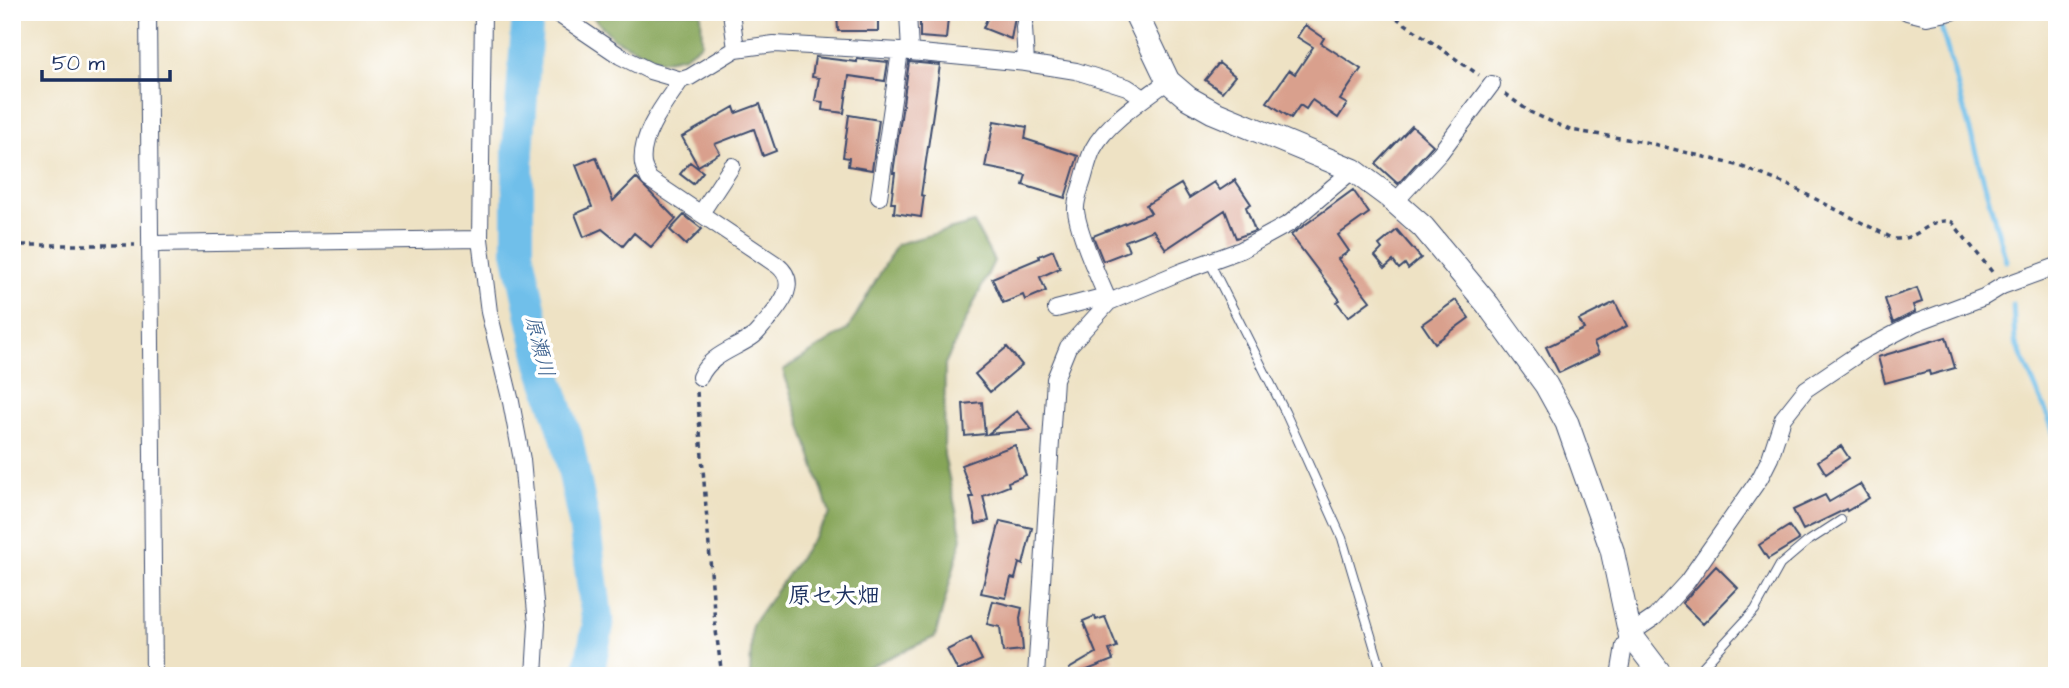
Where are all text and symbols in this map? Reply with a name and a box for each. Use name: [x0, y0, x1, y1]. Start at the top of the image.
scale bar: [42, 38, 170, 82]
text: 50 m: [52, 49, 106, 78]
water label: 原瀬川: [518, 312, 561, 380]
district label: 原セ大畑: [788, 580, 880, 612]

